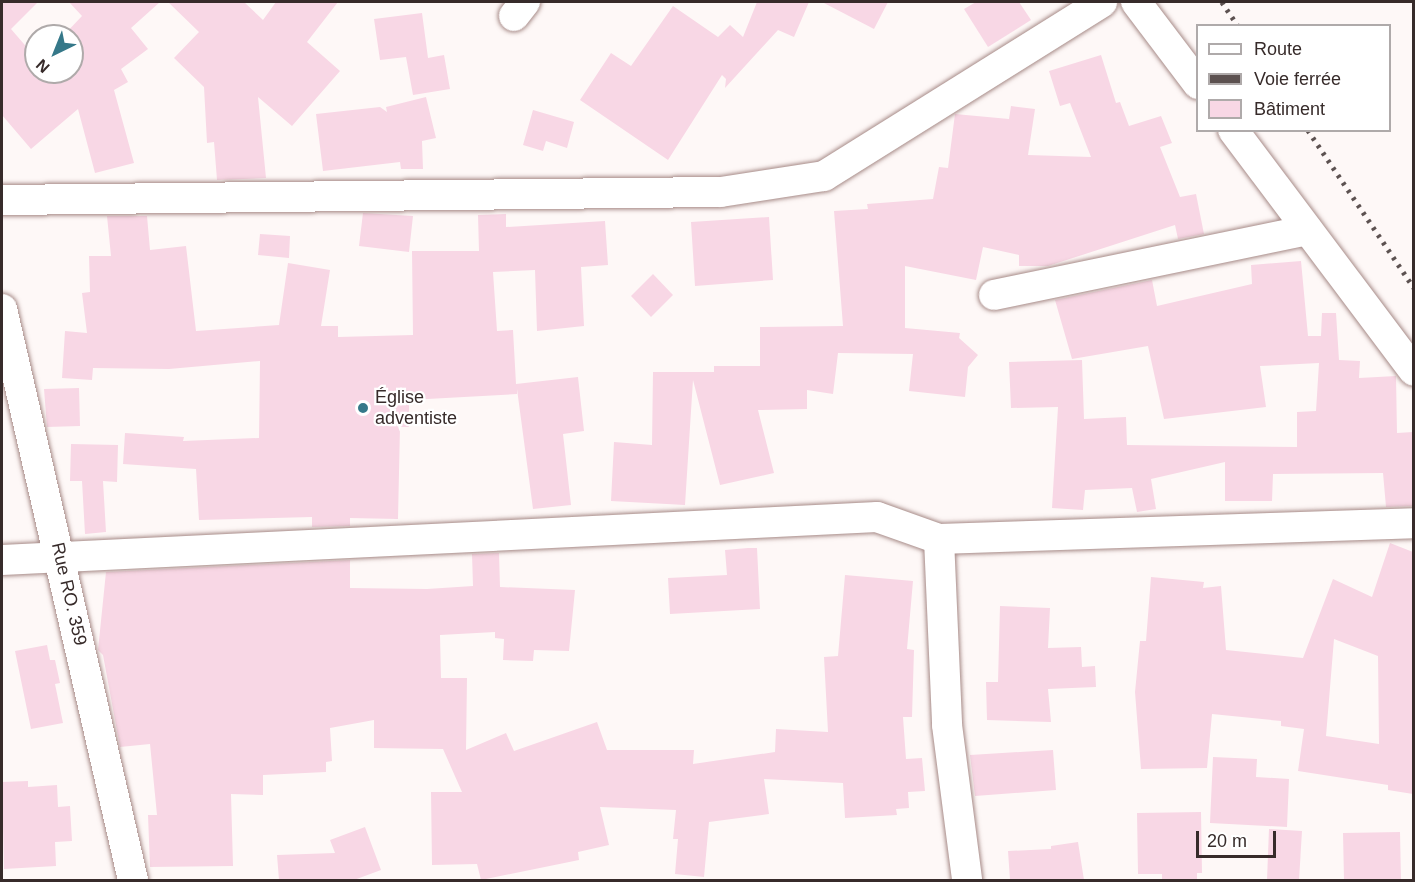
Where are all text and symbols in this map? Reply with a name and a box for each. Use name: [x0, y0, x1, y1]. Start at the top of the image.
north arrow: [24, 24, 84, 84]
legend: [1196, 24, 1391, 132]
text: Route: [1254, 39, 1302, 59]
text: N: [33, 56, 53, 76]
text: Voie ferrée: [1254, 69, 1341, 89]
text: Bâtiment: [1254, 99, 1325, 119]
place label: Église adventiste: [375, 387, 457, 430]
marker: Église adventiste: [356, 401, 370, 415]
street label: Rue RO. 359: [47, 540, 91, 648]
scale bar: [1199, 819, 1278, 857]
text: 20 m: [1207, 831, 1247, 851]

